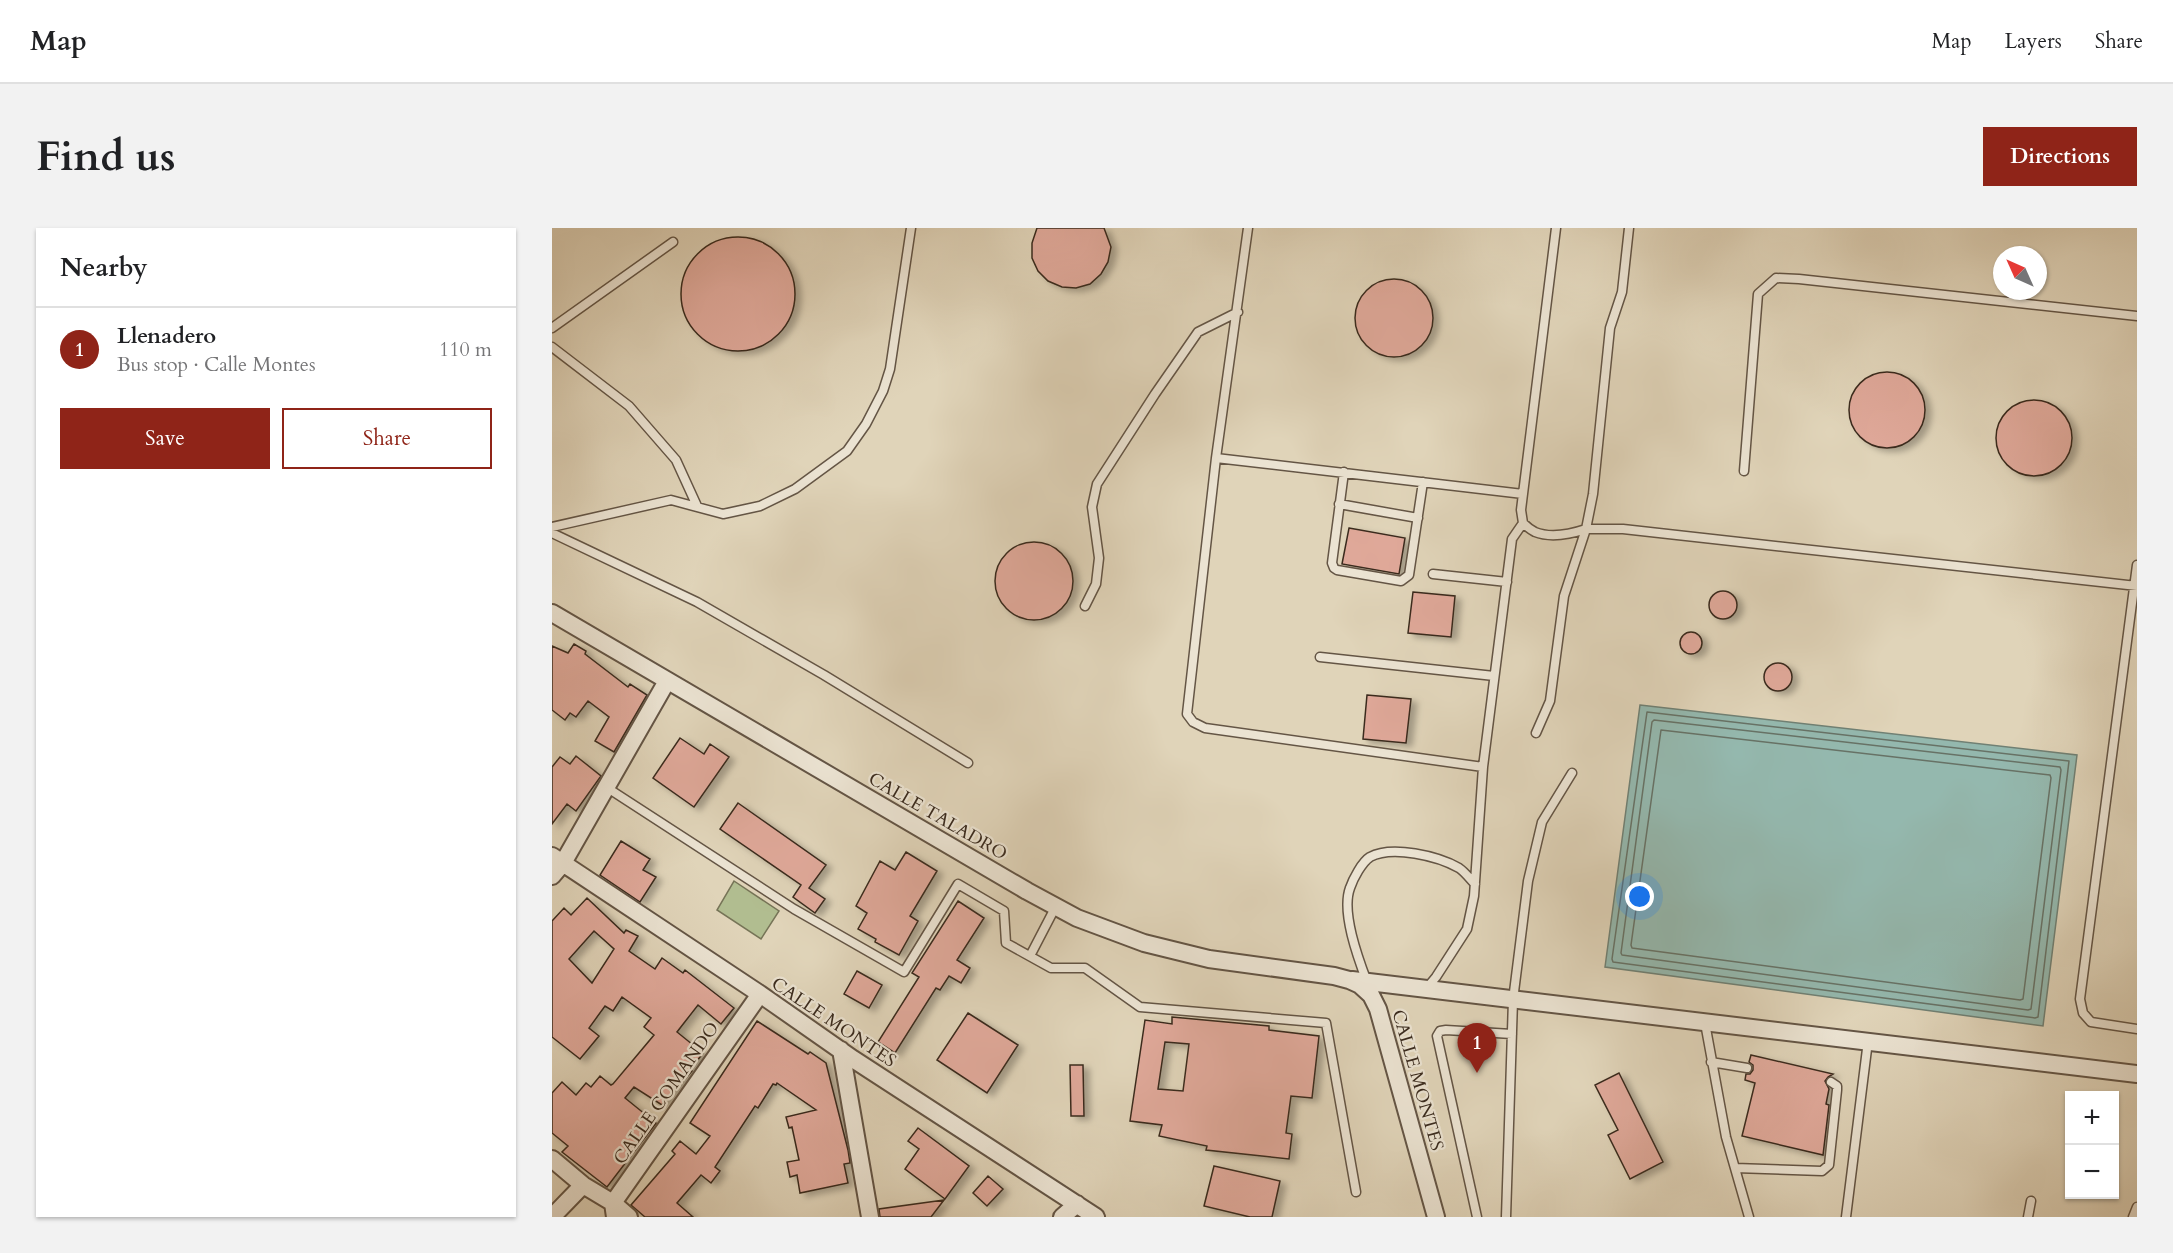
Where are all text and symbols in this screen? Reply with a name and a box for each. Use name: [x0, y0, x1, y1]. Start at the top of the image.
text: Map: [30, 22, 87, 60]
text: Map: [1932, 27, 1972, 56]
text: Layers: [2005, 27, 2062, 56]
text: Share: [2095, 27, 2143, 56]
button: Directions: [1983, 127, 2137, 186]
text: Find us: [36, 128, 176, 185]
north arrow: [1993, 246, 2047, 300]
text: Nearby: [60, 250, 148, 285]
text: Llenadero: [117, 321, 216, 351]
text: 1: [74, 336, 85, 363]
text: 110 m: [439, 336, 492, 363]
text: Bus stop · Calle Montes: [117, 351, 316, 378]
button: Save: [60, 408, 270, 469]
button: Share: [282, 408, 492, 469]
street label: CALLE TALADRO: [864, 766, 1012, 866]
your location: [1625, 882, 1654, 911]
street label: CALLE MONTES: [766, 971, 901, 1073]
street label: CALLE MONTES: [1385, 1007, 1450, 1154]
street label: CALLE COMANDO: [608, 1017, 725, 1170]
pin: 1: [1458, 1024, 1496, 1073]
map controls: [2065, 1091, 2119, 1199]
button: +: [2065, 1091, 2119, 1145]
button: −: [2065, 1145, 2119, 1199]

